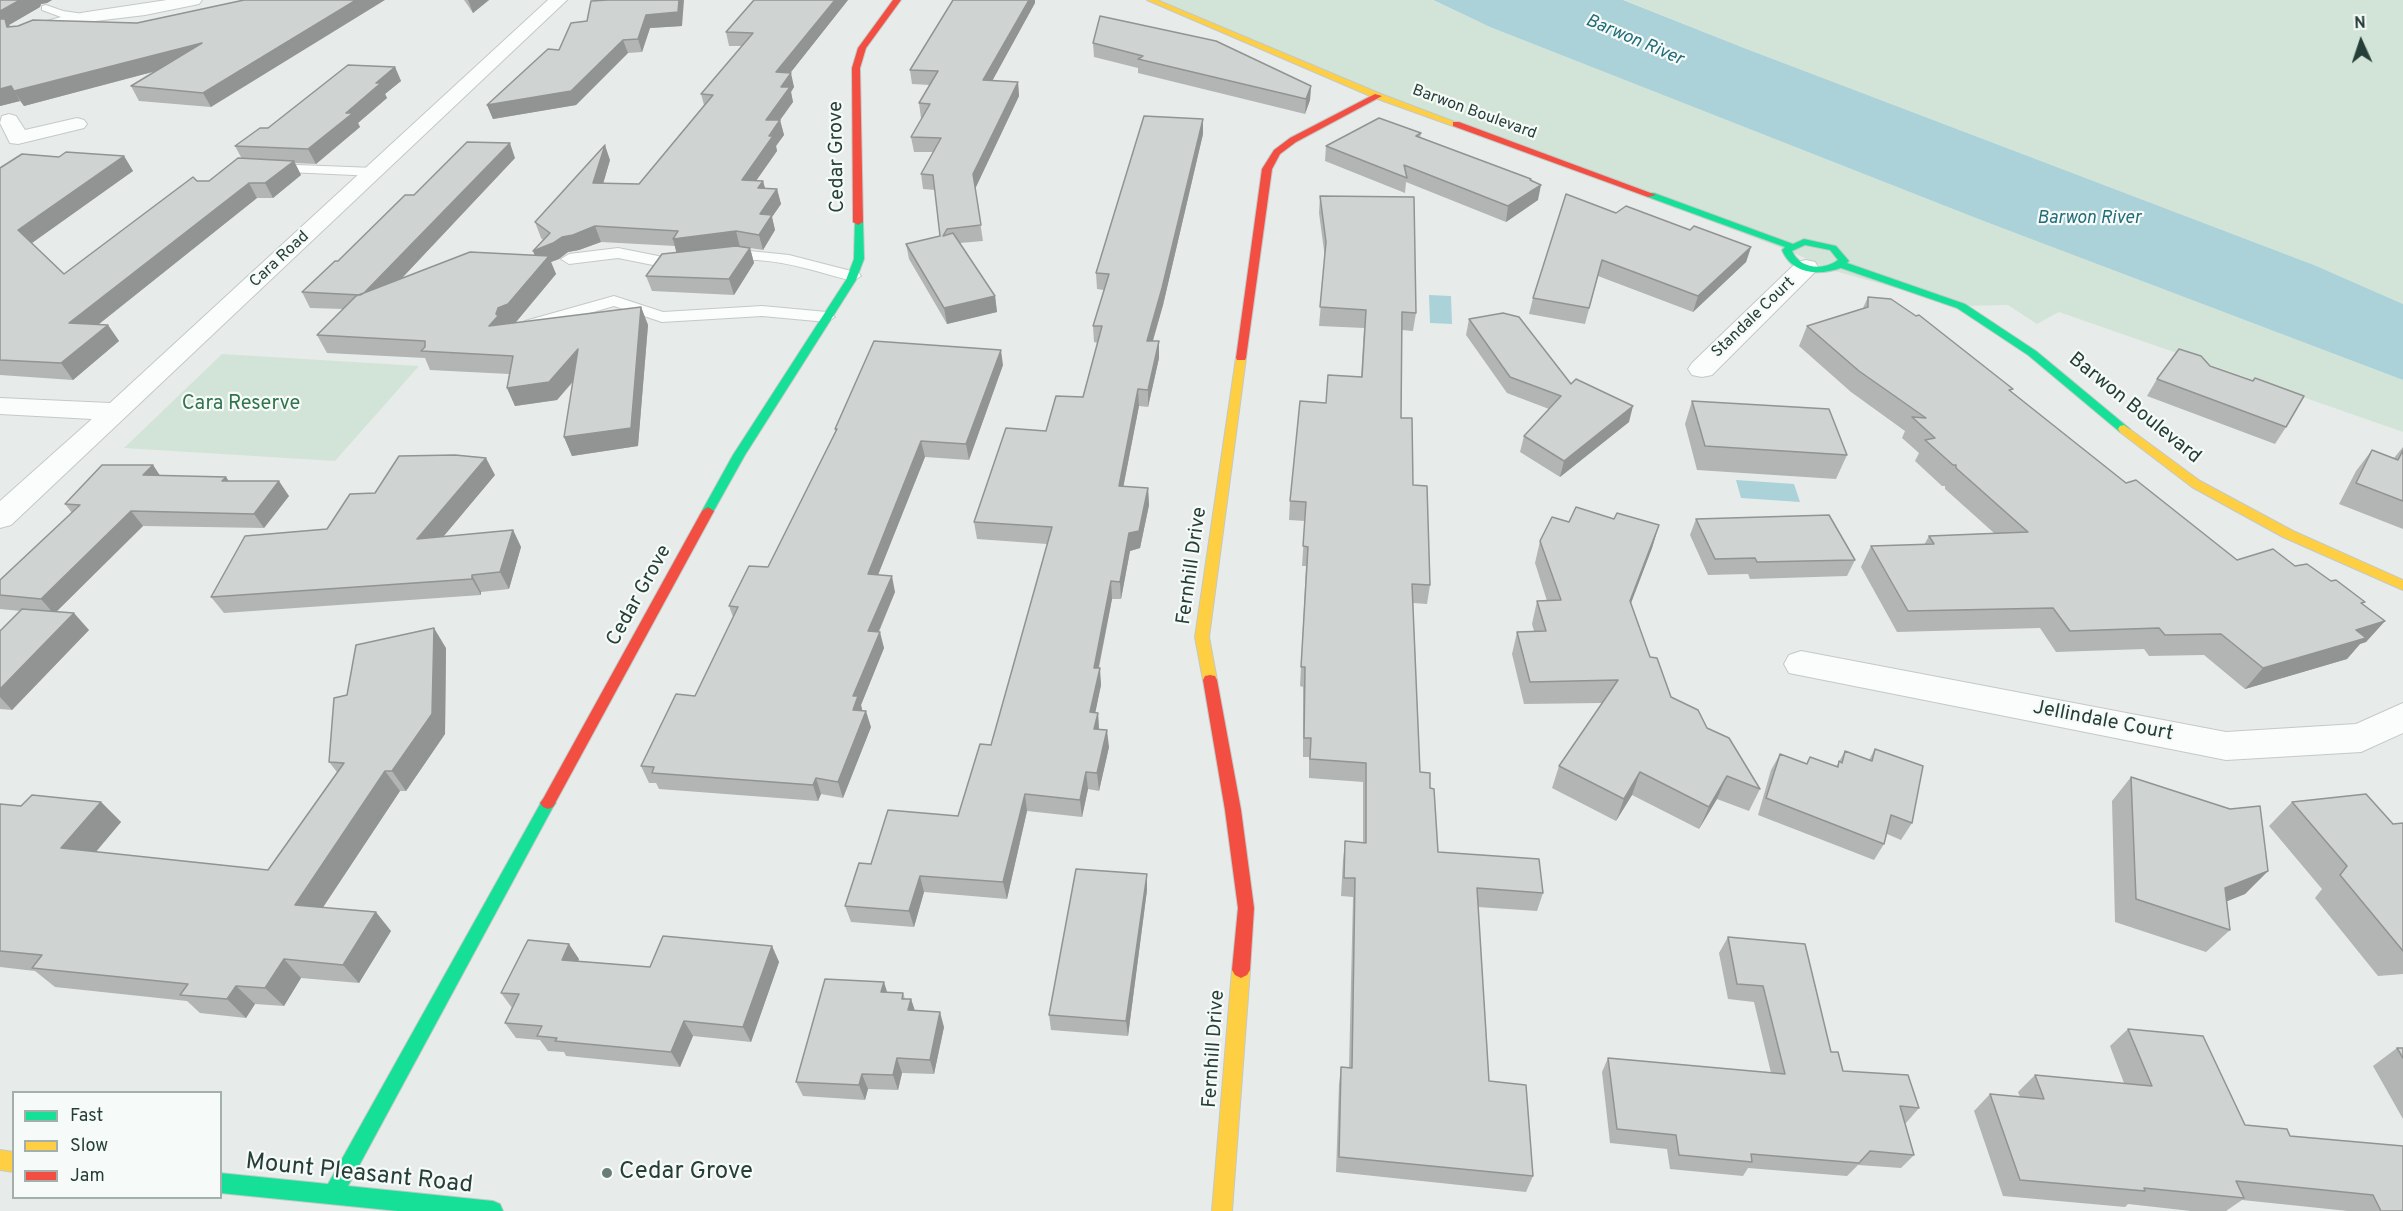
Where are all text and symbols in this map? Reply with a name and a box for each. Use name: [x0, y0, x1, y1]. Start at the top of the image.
water label: Barwon River: [1582, 11, 1686, 71]
north arrow: [2331, 12, 2391, 72]
text: N: [2354, 14, 2366, 34]
street label: Barwon Boulevard: [1409, 82, 1539, 144]
street label: Cedar Grove: [825, 101, 851, 213]
water label: Barwon River: [2037, 208, 2141, 230]
street label: Cara Road: [246, 228, 314, 292]
street label: Standale Court: [1708, 274, 1800, 362]
street label: Barwon Boulevard: [2063, 348, 2205, 470]
park label: Cara Reserve: [182, 393, 300, 417]
street label: Fernhill Drive: [1173, 506, 1213, 626]
street label: Cedar Grove: [602, 541, 678, 651]
street label: Jellindale Court: [2031, 697, 2175, 747]
street label: Fernhill Drive: [1199, 989, 1231, 1109]
legend: [12, 1091, 222, 1199]
text: Fast: [70, 1105, 103, 1128]
text: Slow: [70, 1135, 108, 1158]
street label: Mount Pleasant Road: [244, 1149, 474, 1201]
place label: Cedar Grove: [619, 1159, 753, 1187]
text: Jam: [70, 1165, 105, 1188]
marker: Cedar Grove: [600, 1166, 614, 1180]

